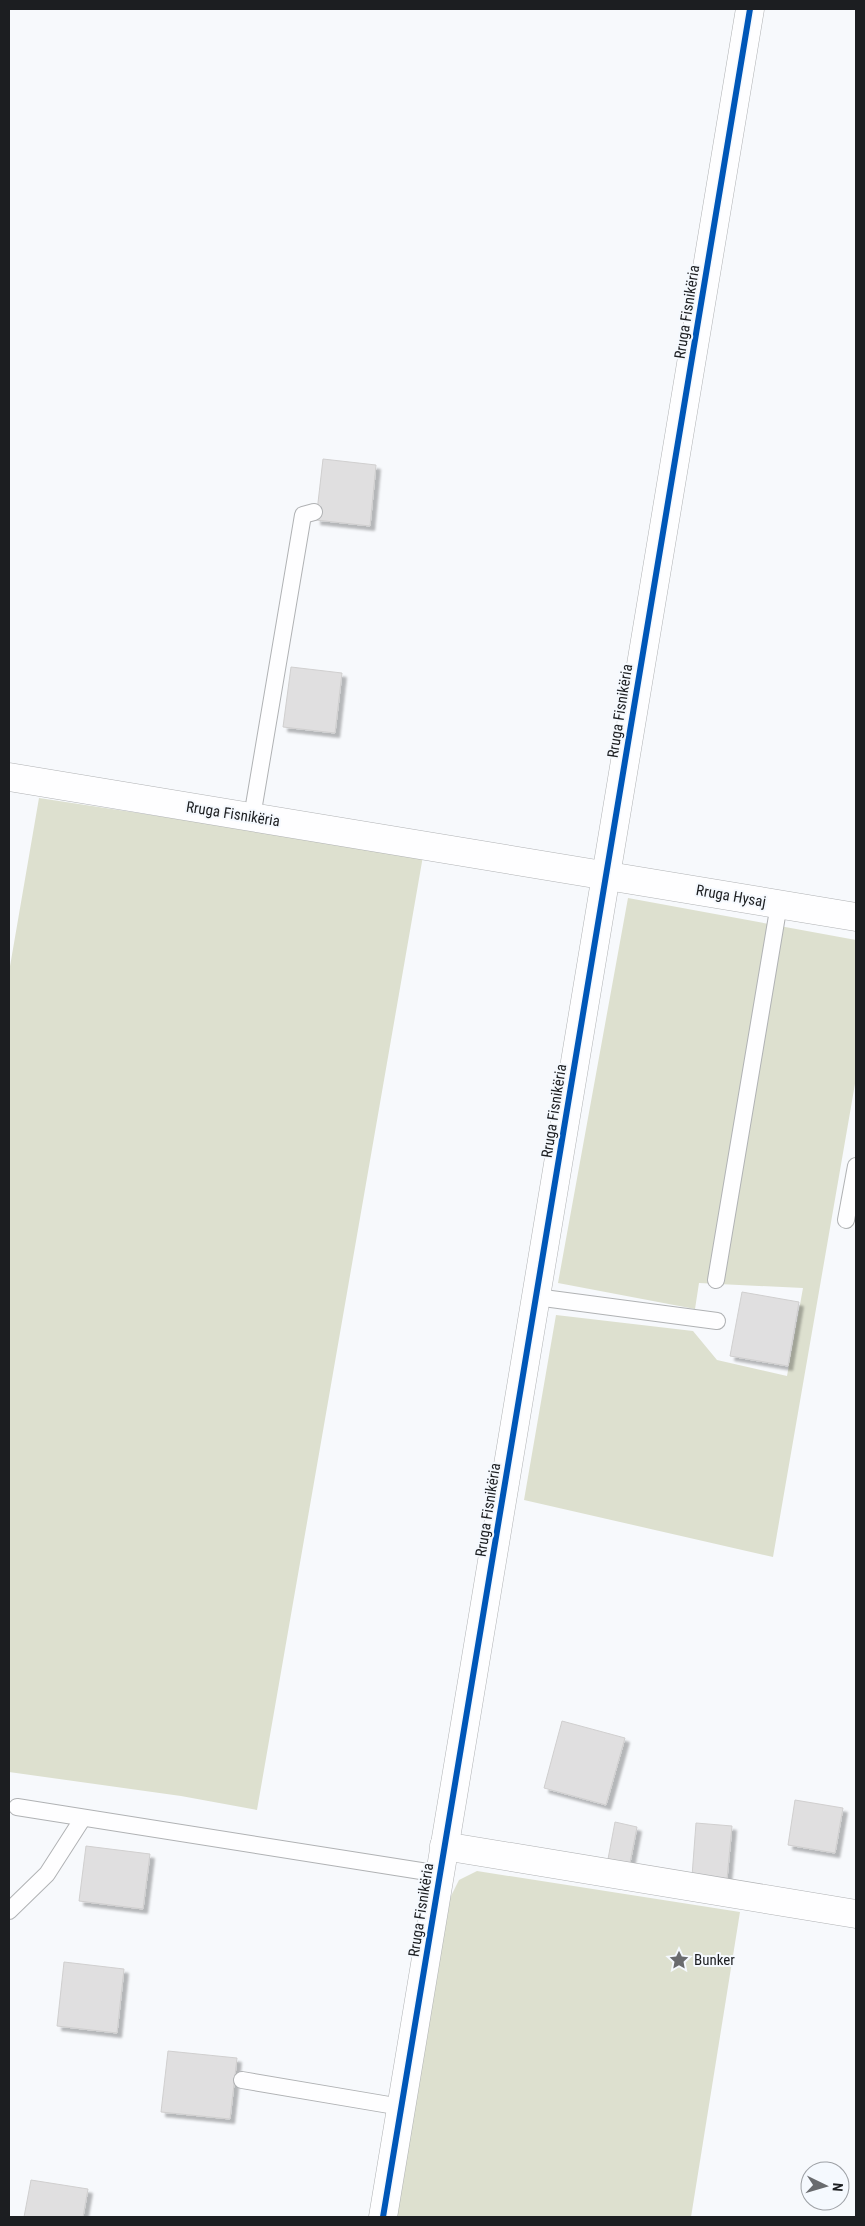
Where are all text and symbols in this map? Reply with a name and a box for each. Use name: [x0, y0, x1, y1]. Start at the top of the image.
street label: Rruga Fisnikëria: [671, 264, 703, 360]
street label: Rruga Fisnikëria: [604, 663, 636, 759]
street label: Rruga Fisnikëria: [185, 798, 281, 830]
street label: Rruga Hysaj: [695, 881, 767, 911]
street label: Rruga Fisnikëria: [538, 1063, 570, 1159]
street label: Rruga Fisnikëria: [472, 1462, 504, 1558]
street label: Rruga Fisnikëria: [405, 1862, 437, 1958]
place icon: Bunker: [668, 1949, 690, 1971]
place label: Bunker: [694, 1951, 735, 1969]
north arrow: [800, 2161, 850, 2211]
text: N: [830, 2182, 846, 2192]

